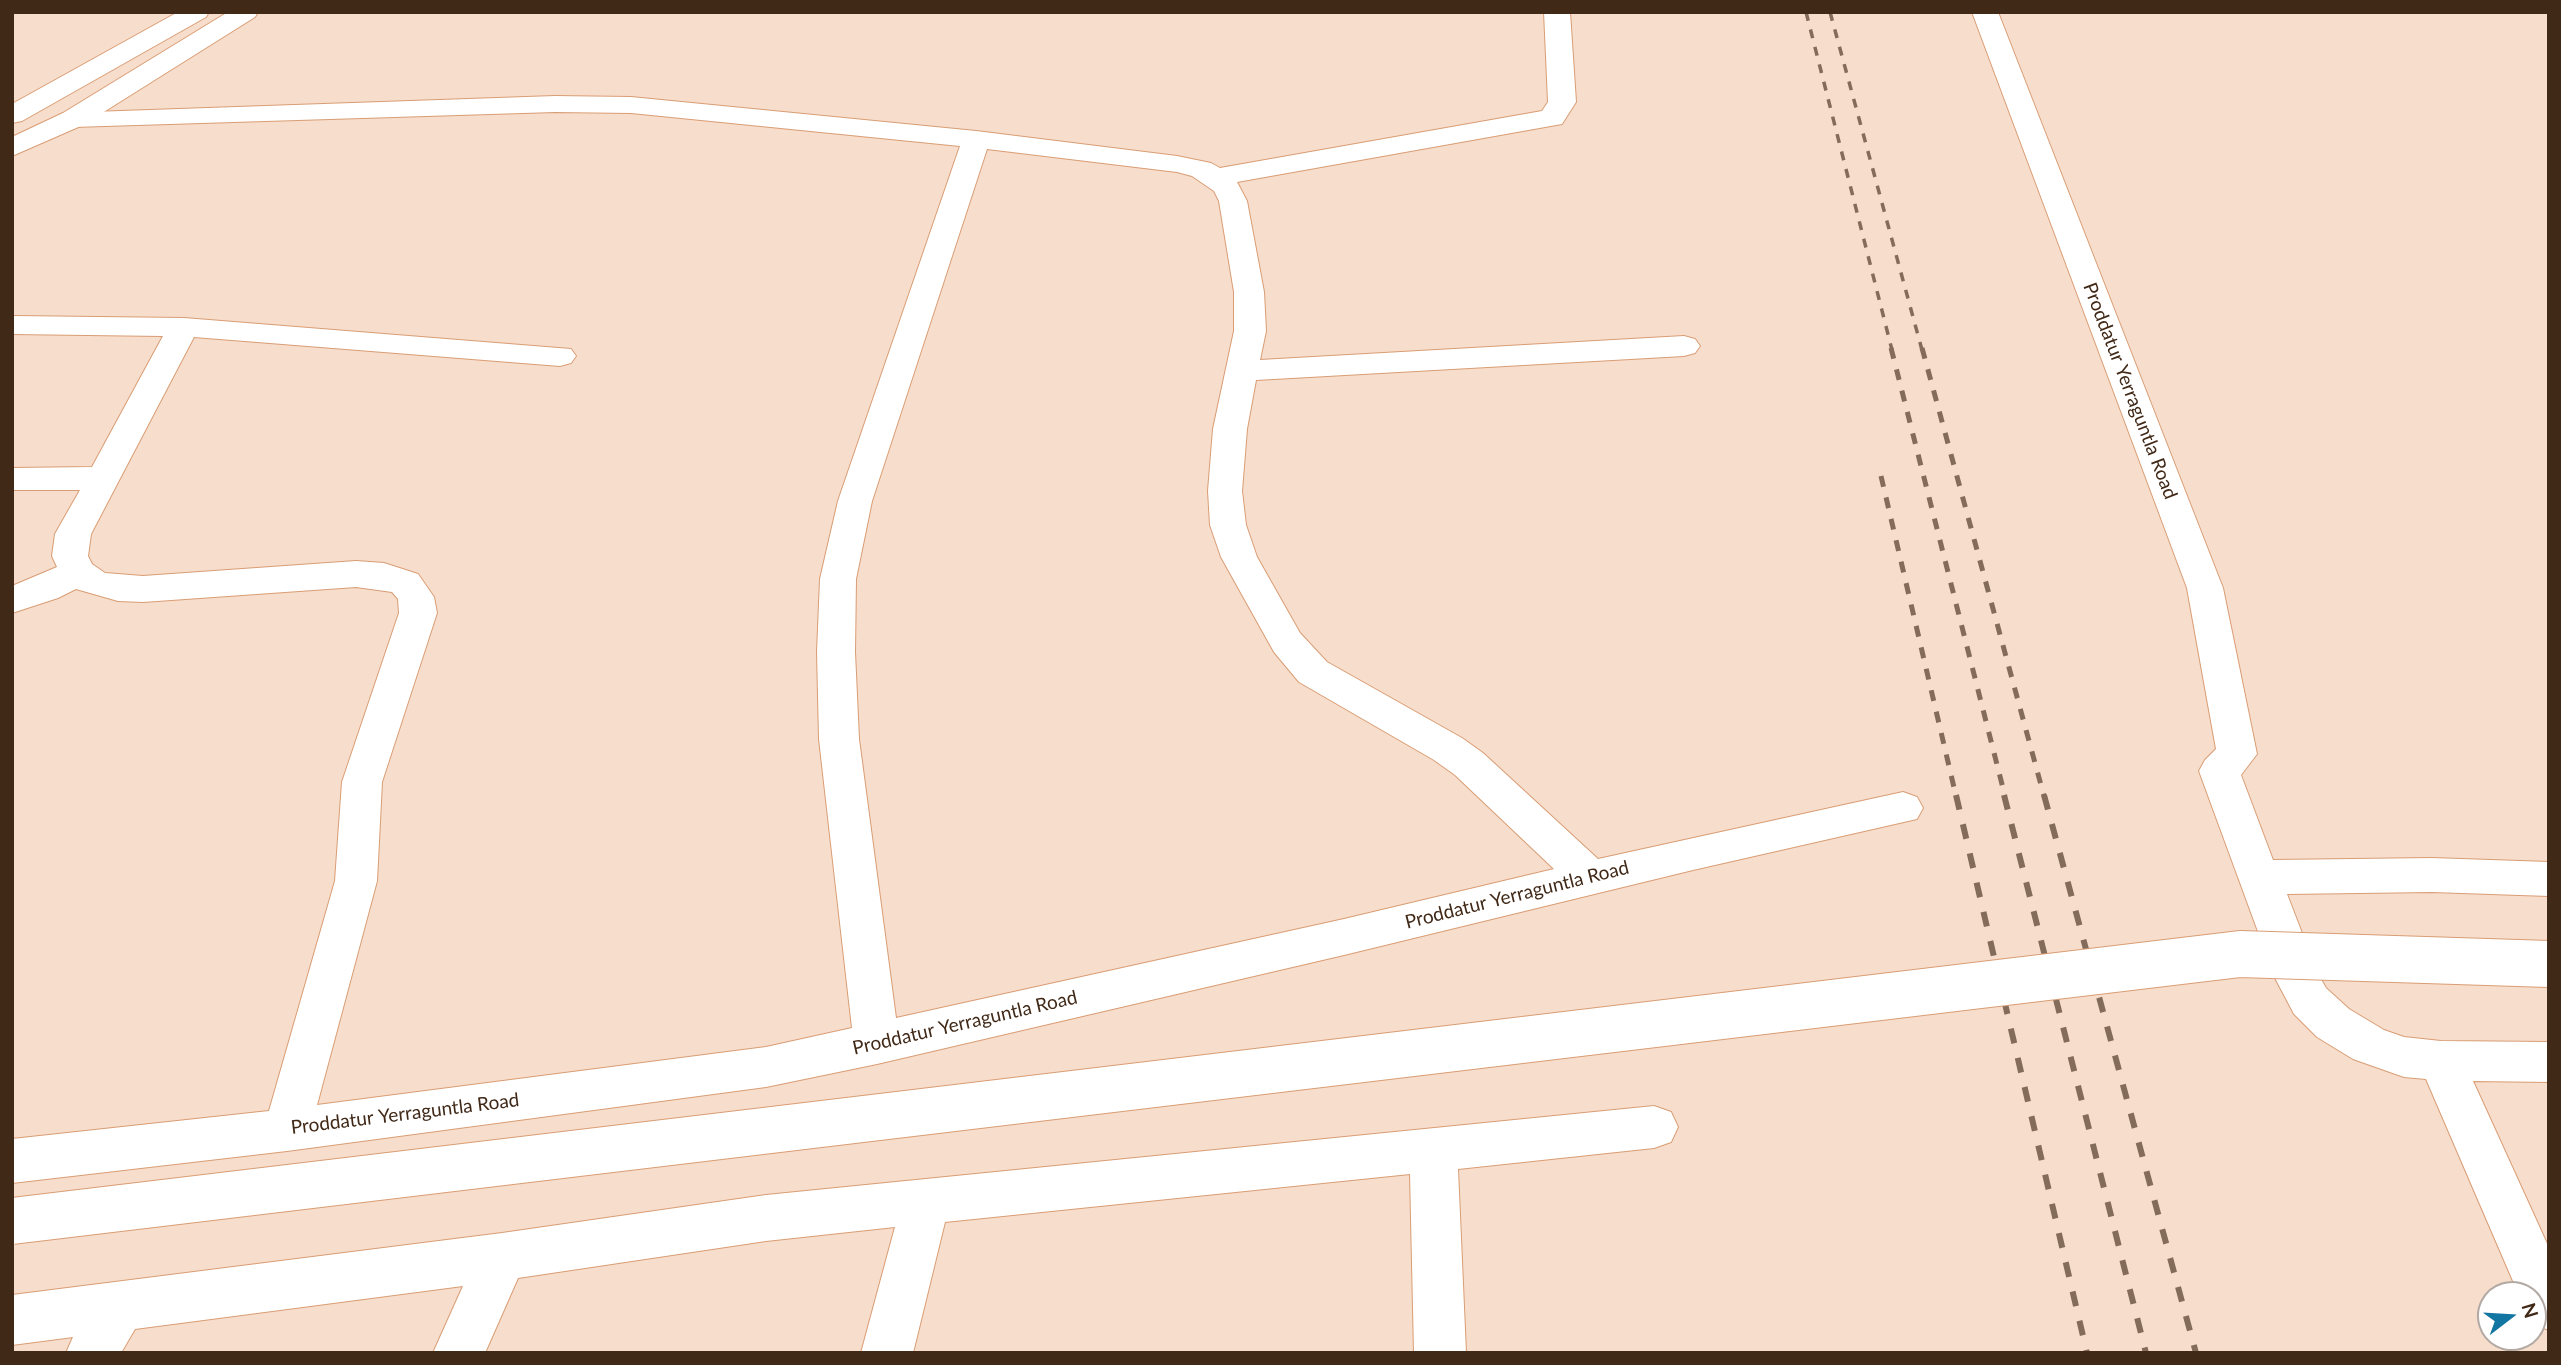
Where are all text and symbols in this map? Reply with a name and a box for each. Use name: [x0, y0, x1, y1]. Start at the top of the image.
street label: Proddatur Yerraguntla Road: [2078, 280, 2182, 502]
street label: Proddatur Yerraguntla Road: [1403, 856, 1631, 934]
street label: Proddatur Yerraguntla Road: [850, 986, 1080, 1060]
street label: Proddatur Yerraguntla Road: [290, 1089, 520, 1139]
north arrow: [2477, 1281, 2547, 1351]
text: N: [2518, 1300, 2544, 1321]

